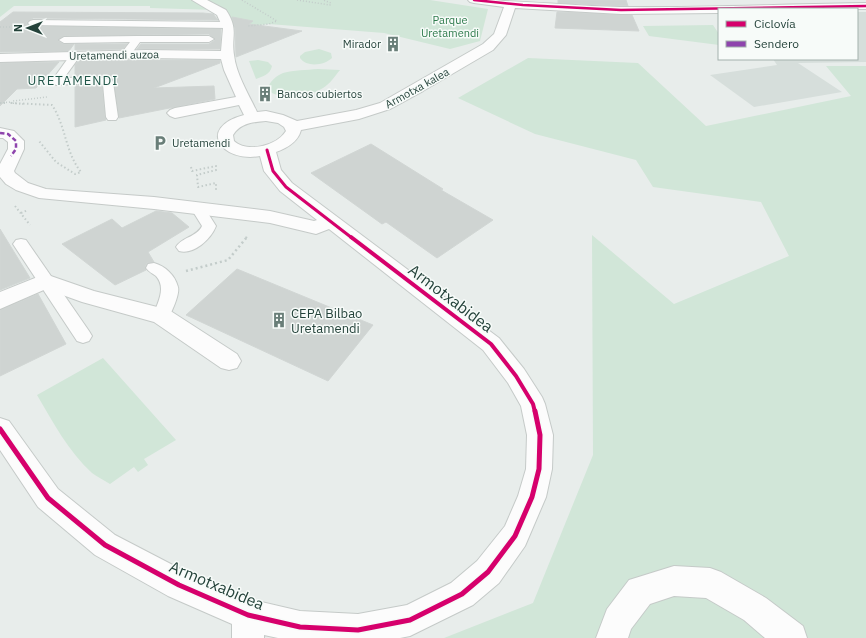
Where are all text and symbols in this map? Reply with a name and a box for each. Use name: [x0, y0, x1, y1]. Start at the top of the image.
north arrow: [8, 8, 48, 48]
legend: [718, 8, 858, 60]
park label: Parque Uretamendi: [421, 13, 479, 40]
text: Ciclovía: [754, 16, 796, 31]
text: N: [11, 24, 25, 32]
building icon: Mirador: [384, 35, 402, 53]
text: Sendero: [754, 36, 799, 51]
place label: Mirador: [343, 37, 381, 51]
street label: Uretamendi auzoa: [69, 47, 159, 63]
street label: Armotxa kalea: [382, 65, 452, 111]
district label: URETAMENDI: [28, 72, 118, 89]
building icon: Bancos cubiertos: [256, 85, 274, 103]
place label: Bancos cubiertos: [277, 87, 362, 101]
parking icon: Uretamendi: [151, 134, 169, 152]
place label: Uretamendi: [172, 136, 230, 150]
street label: Armotxabidea: [405, 260, 498, 337]
place label: CEPA Bilbao Uretamendi: [291, 305, 362, 337]
building icon: CEPA Bilbao Uretamendi: [270, 311, 288, 329]
street label: Armotxabidea: [167, 556, 268, 614]

